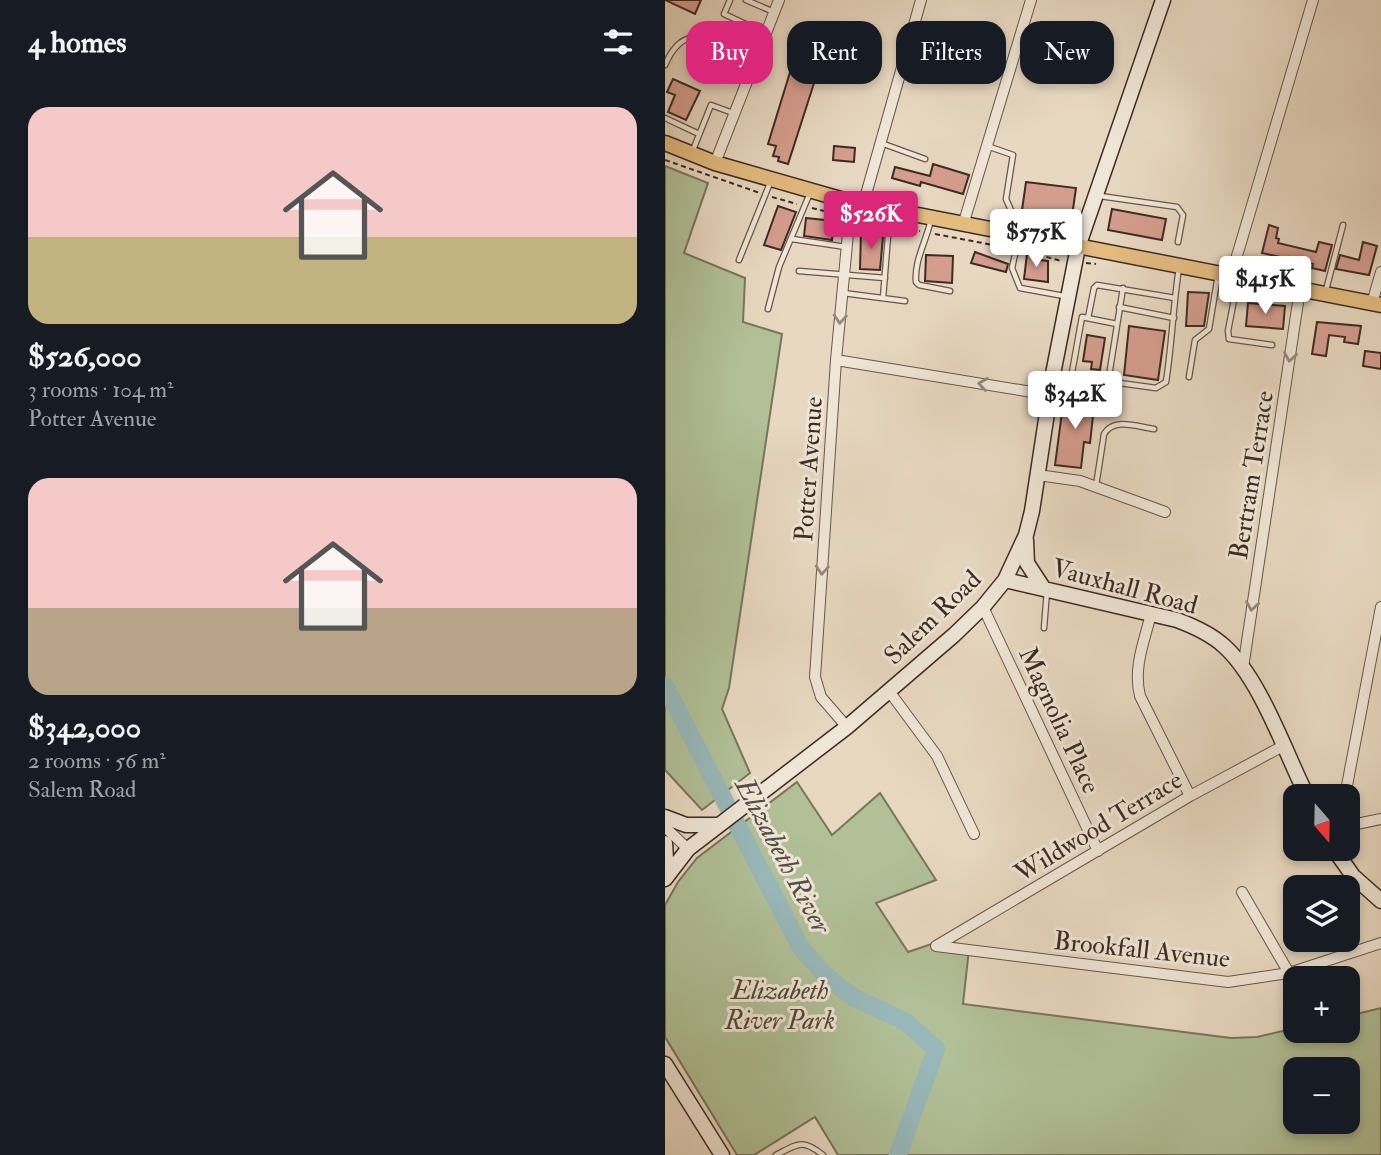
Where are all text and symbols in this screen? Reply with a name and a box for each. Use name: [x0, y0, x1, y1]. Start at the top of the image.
chip: Buy: [686, 21, 773, 84]
chip: Rent: [787, 21, 882, 84]
chip: Filters: [896, 21, 1006, 84]
chip: New: [1020, 21, 1114, 84]
icon: filters: [599, 23, 637, 61]
text: 4 homes: [28, 24, 127, 61]
icon: home: [270, 152, 396, 278]
pin: $526K: [822, 191, 920, 251]
text: $526K: [840, 199, 902, 228]
pin: $575K: [987, 210, 1085, 269]
text: $575K: [1006, 217, 1066, 246]
pin: $415K: [1216, 256, 1314, 316]
text: $415K: [1235, 264, 1295, 293]
one-way arrow: [833, 314, 848, 325]
text: $526,000: [28, 338, 142, 375]
one-way arrow: [1283, 351, 1298, 363]
pin: $342K: [1026, 372, 1124, 431]
text: 3 rooms · 104 m²: [28, 375, 174, 404]
one-way arrow: [977, 377, 989, 392]
text: $342K: [1044, 379, 1106, 408]
street label: Bertram Terrace: [1223, 388, 1281, 562]
street label: Potter Avenue: [788, 395, 830, 543]
text: Potter Avenue: [28, 404, 156, 433]
icon: home: [270, 523, 396, 649]
street label: Vauxhall Road: [1048, 552, 1201, 622]
street label: Salem Road: [877, 563, 988, 672]
one-way arrow: [815, 565, 830, 576]
one-way arrow: [1245, 600, 1260, 612]
street label: Magnolia Place: [1011, 642, 1107, 799]
text: $342,000: [28, 709, 141, 746]
text: 2 rooms · 56 m²: [28, 746, 166, 775]
street label: Wildwood Terrace: [1008, 764, 1188, 890]
water label: Elizabeth River: [726, 770, 839, 941]
text: Salem Road: [28, 775, 136, 804]
north arrow: [1283, 784, 1360, 861]
map controls: [1283, 784, 1360, 1134]
button: layers: [1283, 875, 1360, 952]
street label: Brookfall Avenue: [1052, 925, 1232, 975]
button: +: [1283, 966, 1360, 1043]
park label: Elizabeth River Park: [724, 975, 835, 1037]
button: −: [1283, 1057, 1360, 1134]

